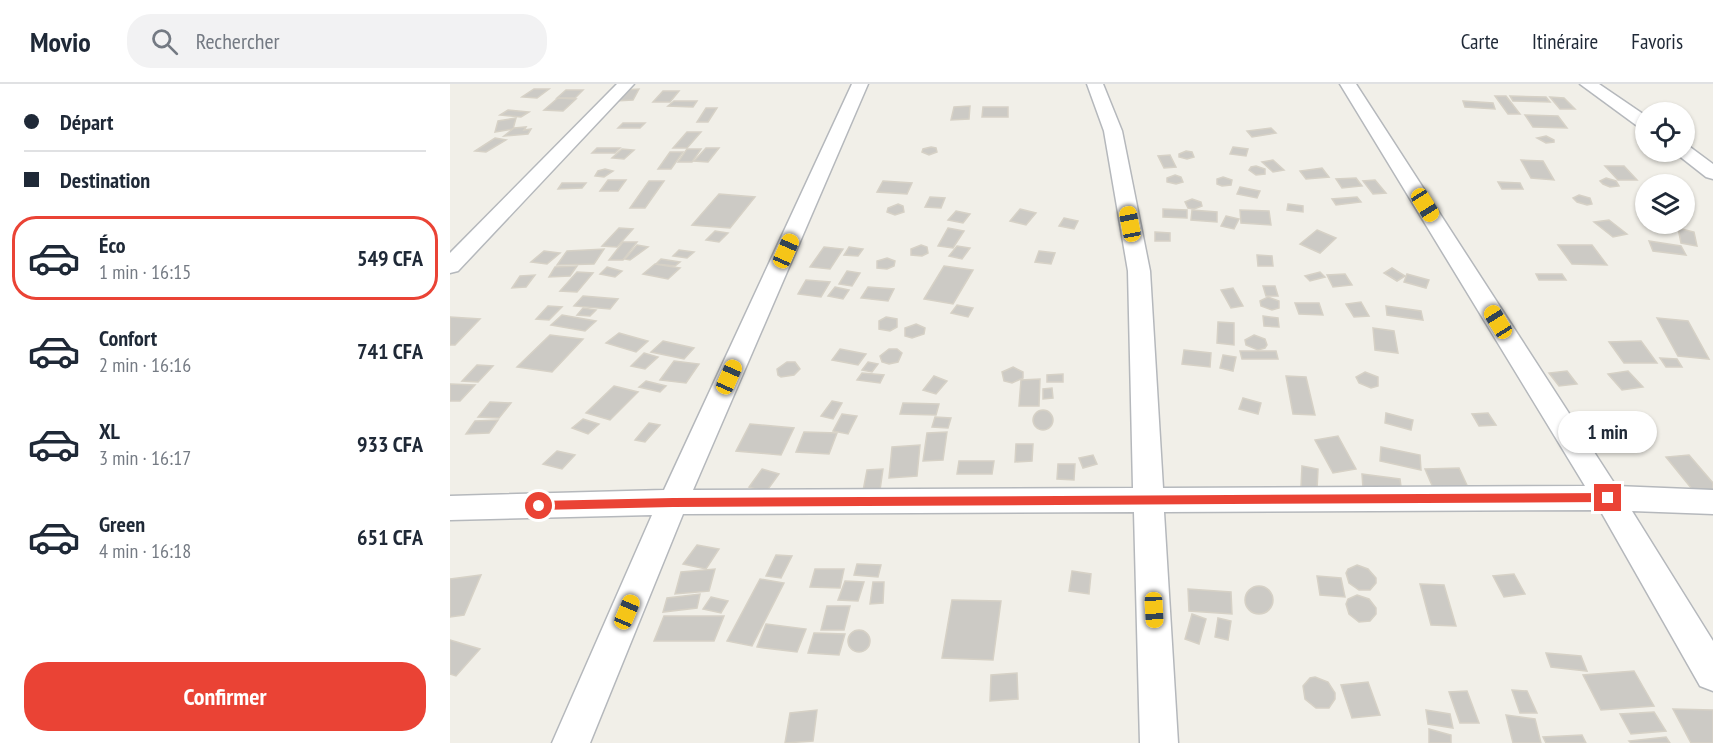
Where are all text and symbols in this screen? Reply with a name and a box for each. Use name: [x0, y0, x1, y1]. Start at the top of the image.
search box: [127, 14, 547, 68]
text: Movio: [30, 23, 91, 60]
icon: search: [148, 25, 181, 58]
text: Rechercher: [196, 27, 280, 55]
text: Carte: [1461, 28, 1499, 55]
text: Itinéraire: [1532, 28, 1598, 55]
text: Favoris: [1631, 28, 1683, 55]
map controls: [1635, 102, 1695, 234]
button: locate: [1635, 102, 1695, 162]
text: Départ: [60, 108, 114, 136]
text: Destination: [60, 166, 150, 194]
button: layers: [1635, 174, 1695, 234]
car: [1408, 185, 1442, 225]
car: [1118, 205, 1142, 243]
icon: car: [27, 231, 81, 285]
text: Éco: [99, 231, 126, 259]
car: [770, 231, 802, 271]
text: 549 CFA: [357, 244, 423, 272]
text: 1 min · 16:15: [99, 259, 191, 285]
car: [1481, 302, 1515, 342]
icon: car: [27, 324, 81, 378]
text: Confort: [99, 324, 157, 352]
text: 741 CFA: [357, 337, 423, 365]
text: 2 min · 16:16: [99, 352, 191, 378]
car: [713, 357, 745, 397]
callout: 1 min: [1558, 411, 1658, 453]
icon: car: [27, 417, 81, 471]
text: XL: [99, 417, 120, 445]
text: 1 min: [1587, 419, 1628, 445]
text: 933 CFA: [357, 430, 423, 458]
text: 3 min · 16:17: [99, 445, 191, 471]
route end: [1594, 484, 1621, 511]
route start: [525, 492, 552, 519]
icon: car: [27, 510, 81, 564]
text: Green: [99, 510, 145, 538]
text: 651 CFA: [357, 523, 423, 551]
text: 4 min · 16:18: [99, 538, 191, 564]
car: [612, 592, 642, 632]
car: [1144, 592, 1164, 628]
button: Confirmer: [24, 662, 426, 731]

